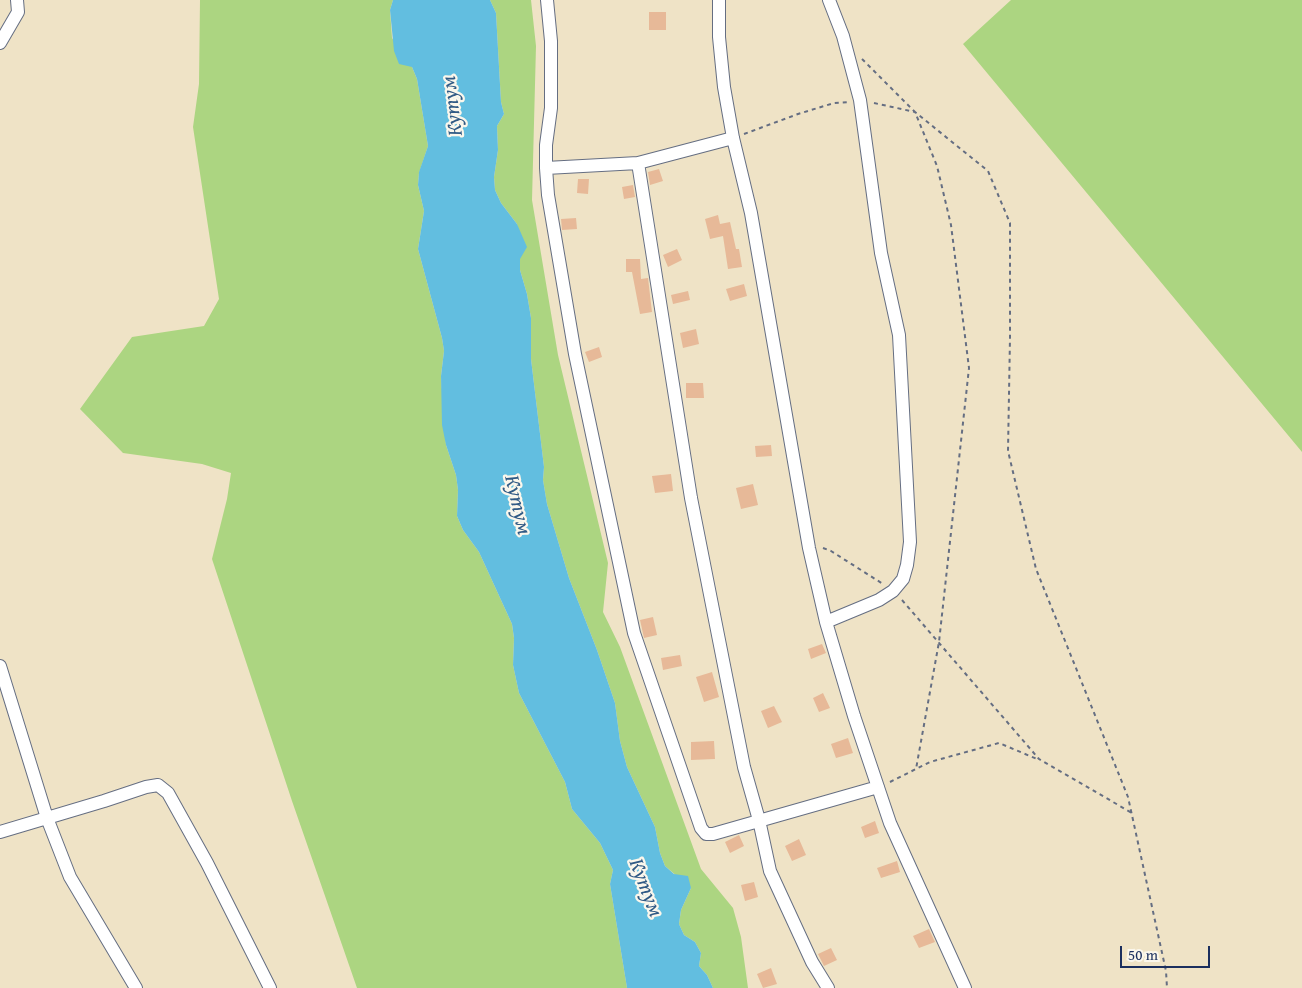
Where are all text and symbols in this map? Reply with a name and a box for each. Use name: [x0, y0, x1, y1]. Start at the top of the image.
water label: Кутум: [437, 75, 469, 137]
water label: Кутум: [498, 473, 536, 537]
water label: Кутум: [622, 855, 668, 921]
scale bar: [1122, 936, 1212, 968]
text: 50 m: [1128, 944, 1158, 965]

